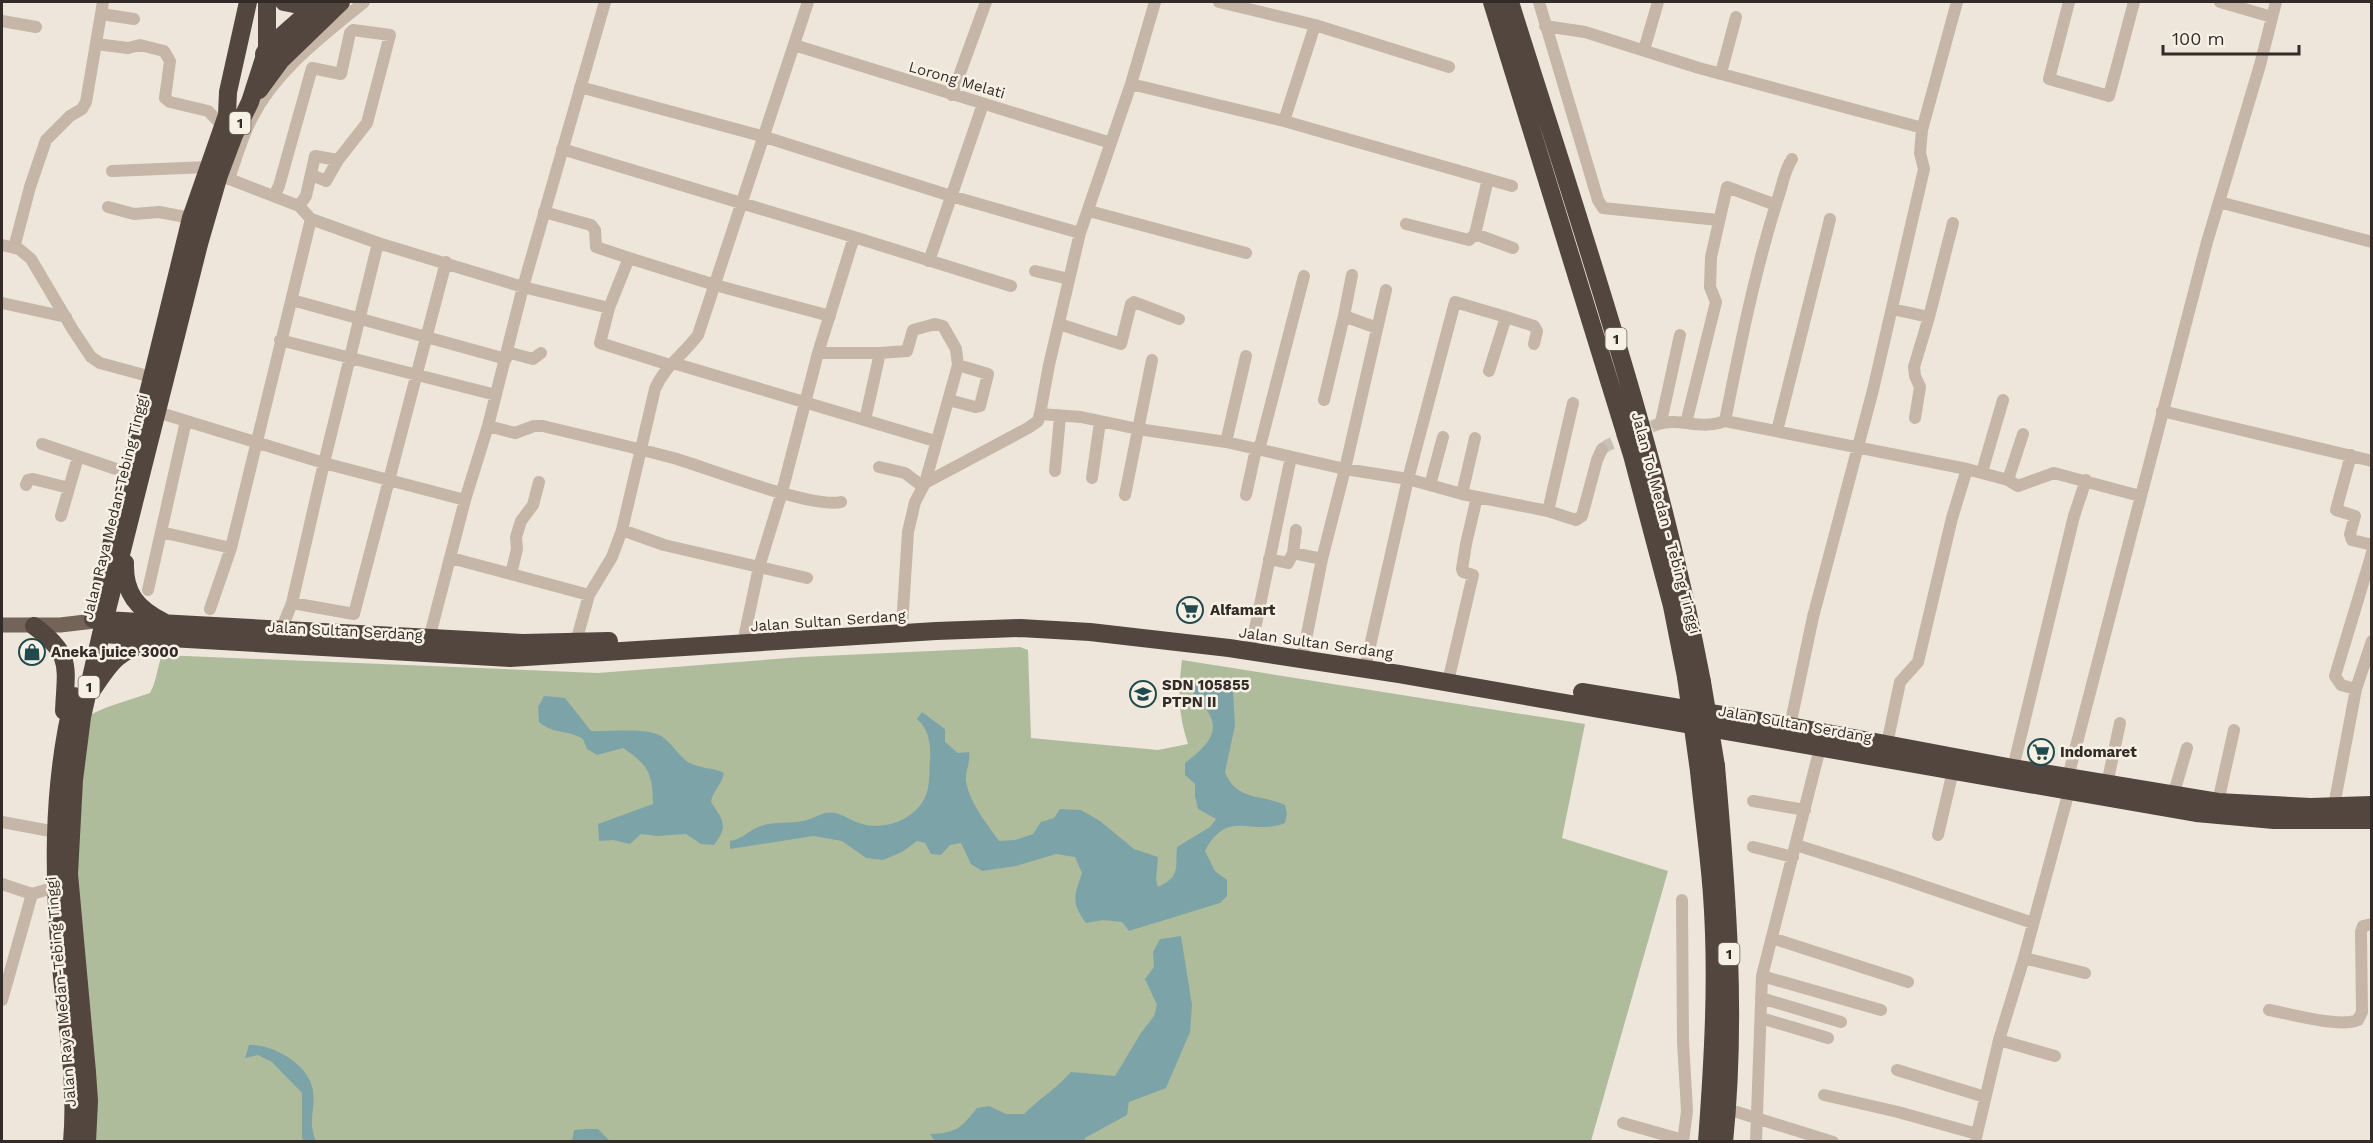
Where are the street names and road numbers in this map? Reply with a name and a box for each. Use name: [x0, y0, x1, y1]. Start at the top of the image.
street label: Lorong Melati: [907, 58, 1007, 102]
road number: 1: [230, 112, 250, 134]
road number: 1: [1606, 328, 1626, 350]
street label: Jalan Raya Medan-Tebing Tinggi: [78, 393, 152, 621]
street label: Jalan Tol Medan - Tebing Tinggi: [1628, 410, 1704, 636]
street label: Jalan Sultan Serdang: [750, 607, 906, 635]
street label: Jalan Sultan Serdang: [267, 618, 423, 644]
street label: Jalan Sultan Serdang: [1238, 623, 1394, 663]
road number: 1: [78, 676, 100, 698]
street label: Jalan Sultan Serdang: [1717, 702, 1873, 746]
street label: Jalan Raya Medan-Tebing Tinggi: [42, 876, 80, 1108]
road number: 1: [1718, 943, 1740, 965]

